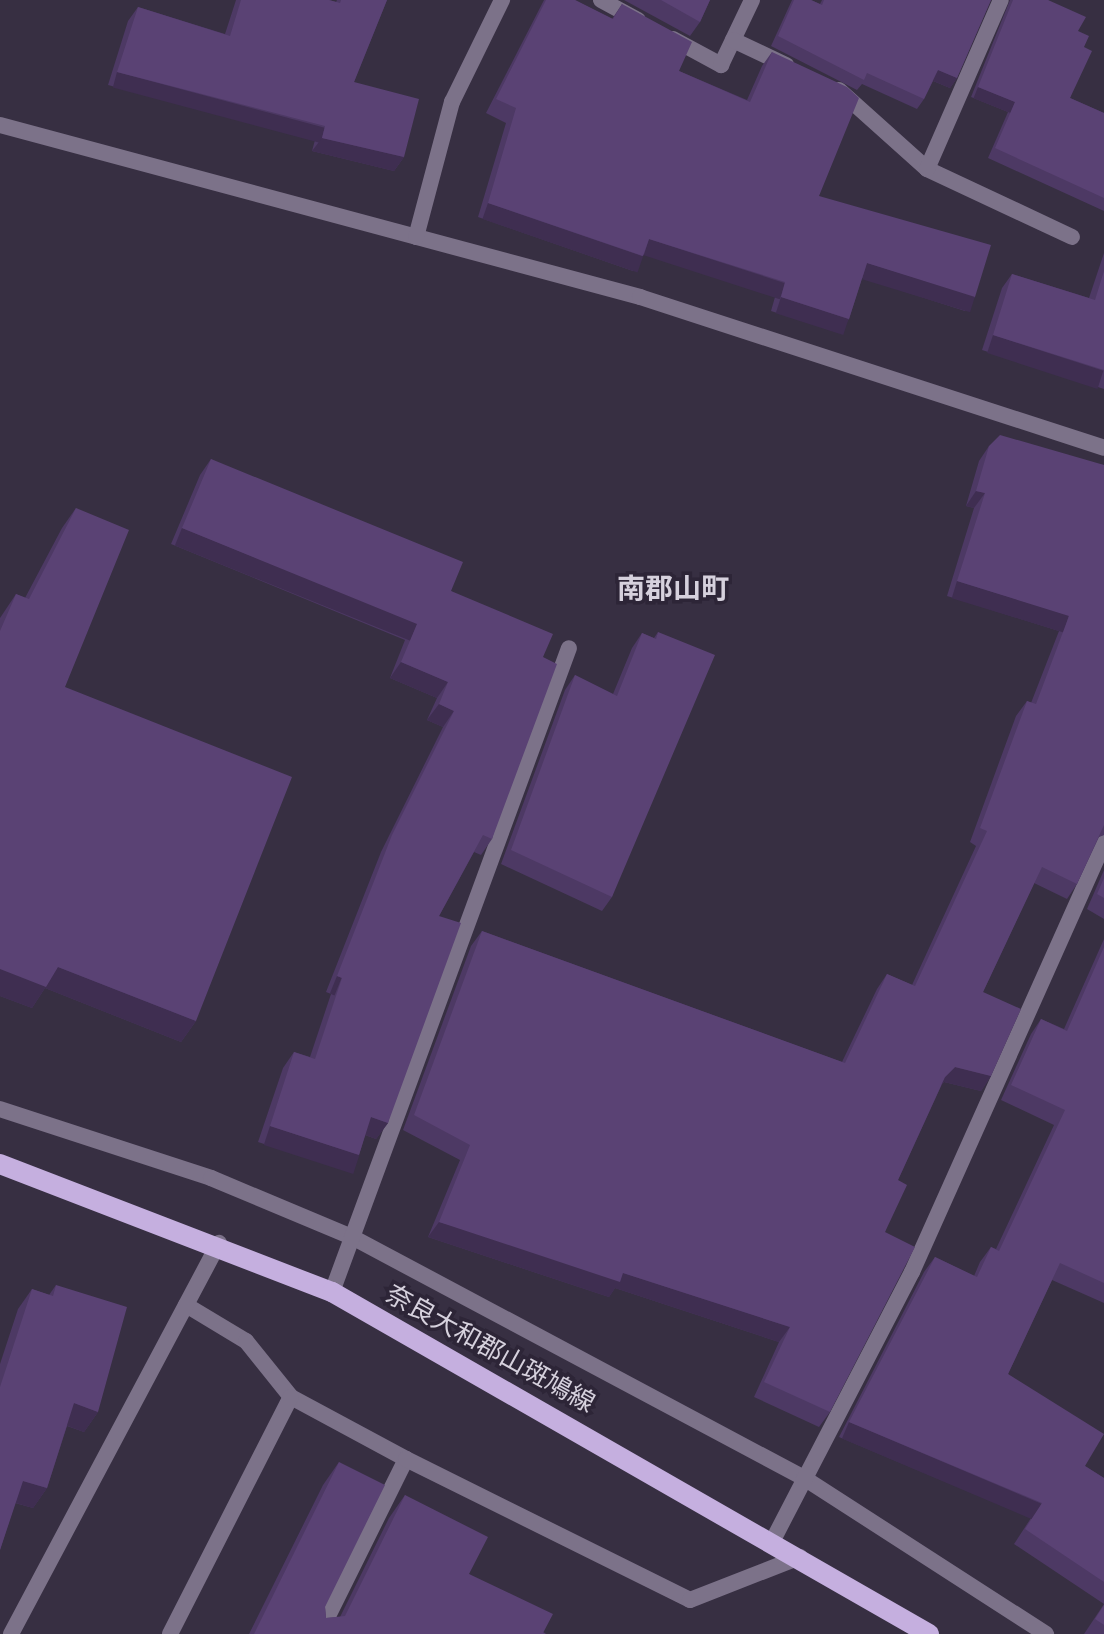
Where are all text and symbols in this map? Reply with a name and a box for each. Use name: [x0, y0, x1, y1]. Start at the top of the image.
district label: 南郡山町: [617, 572, 729, 606]
street label: 奈良大和郡山斑鳩線: [380, 1279, 600, 1419]

